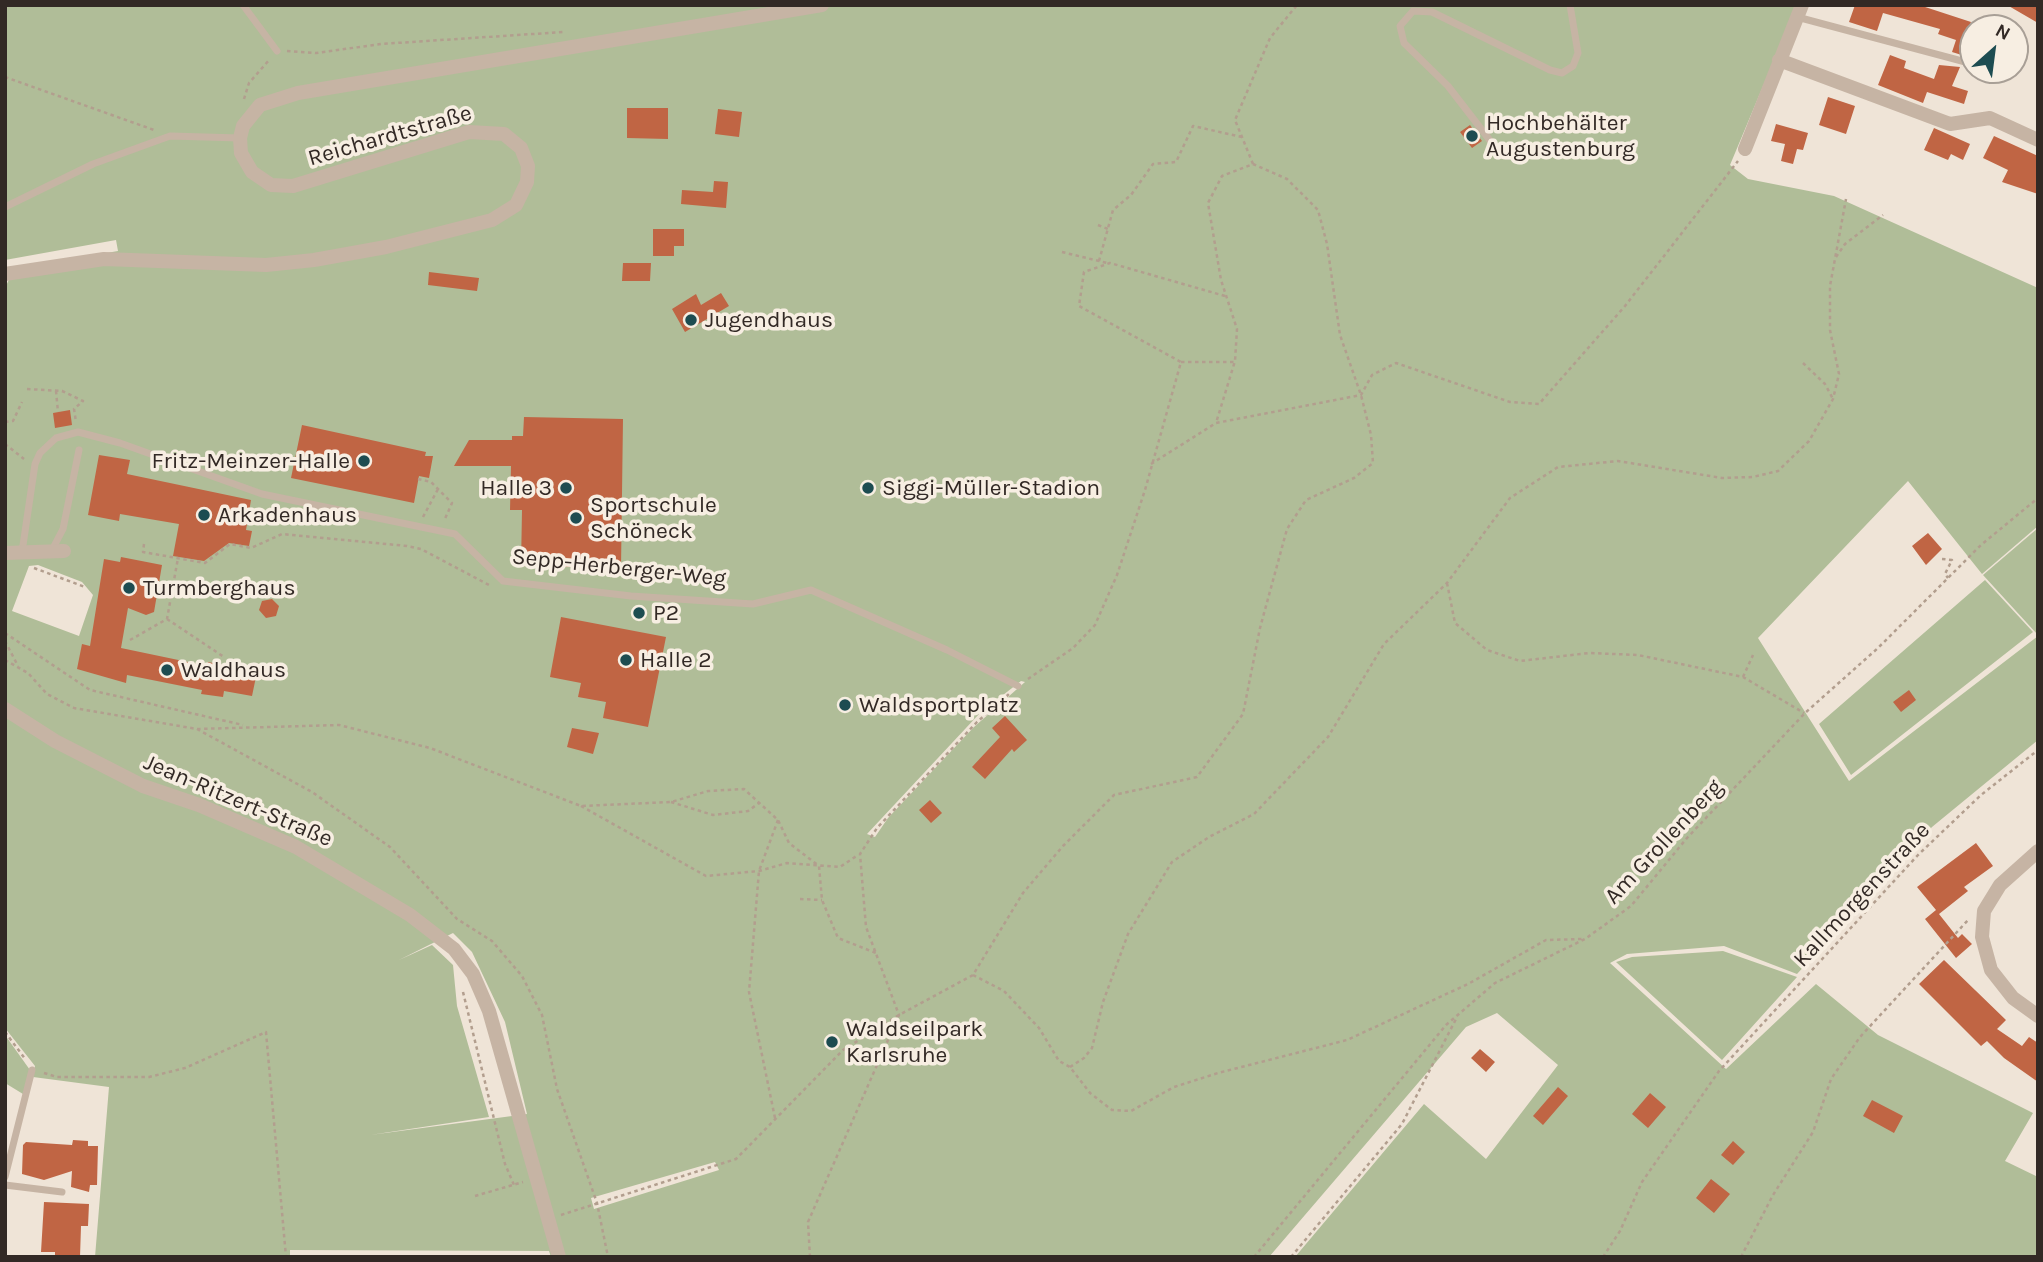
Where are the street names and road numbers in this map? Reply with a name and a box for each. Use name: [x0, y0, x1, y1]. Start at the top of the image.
street label: Reichardtstraße: [305, 99, 475, 173]
street label: Sepp-Herberger-Weg: [511, 543, 727, 593]
street label: Jean-Ritzert-Straße: [139, 749, 337, 853]
street label: Am Grollenberg: [1599, 774, 1729, 910]
street label: Kallmorgenstraße: [1788, 817, 1936, 973]

